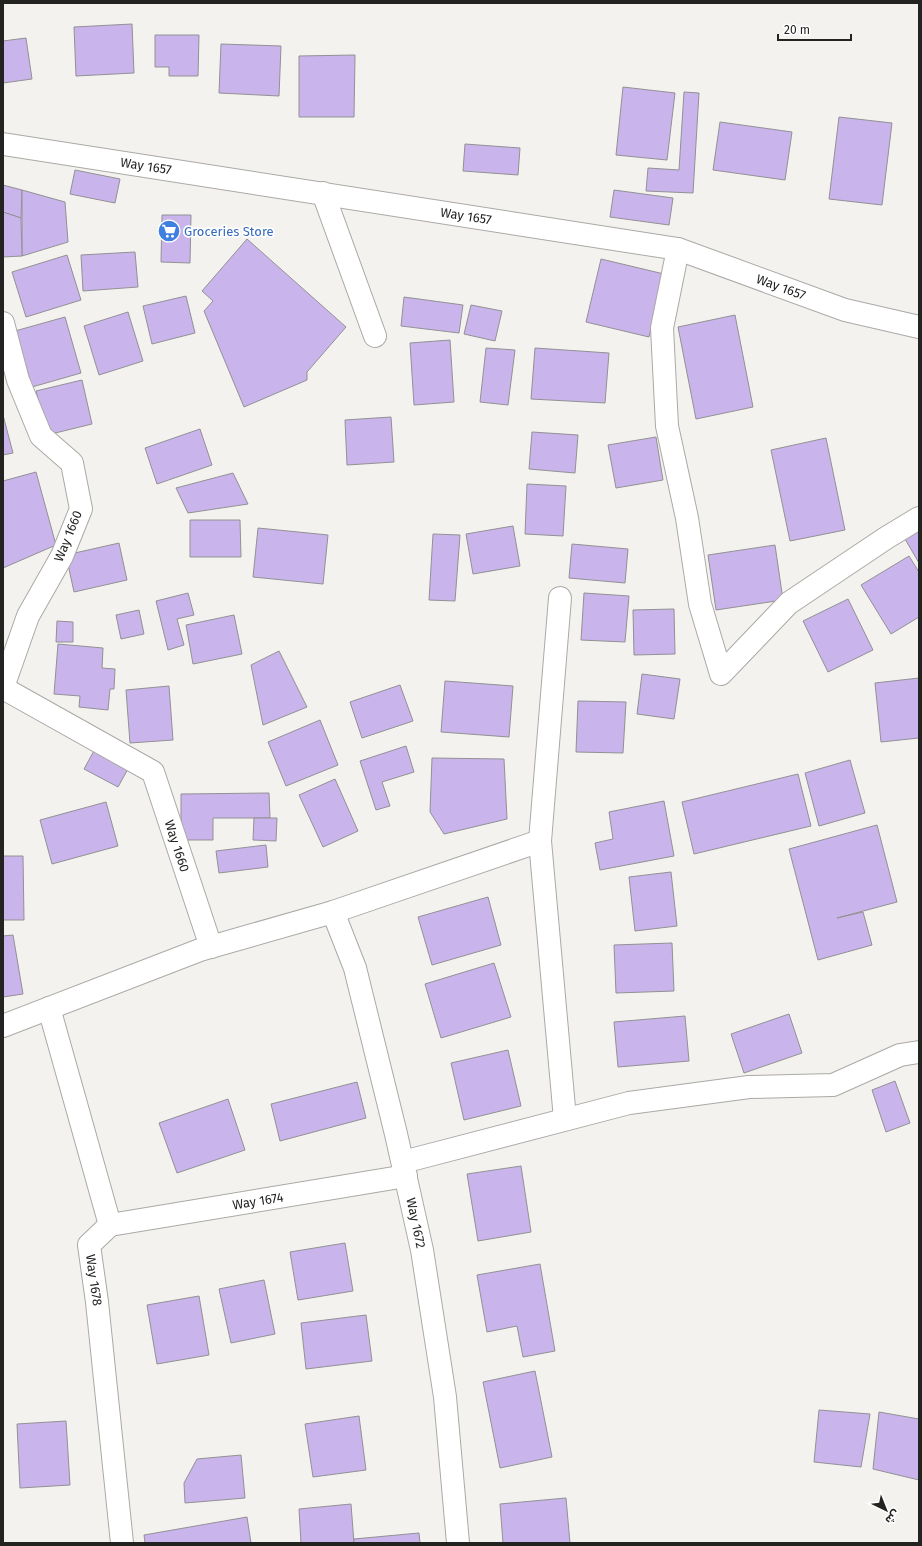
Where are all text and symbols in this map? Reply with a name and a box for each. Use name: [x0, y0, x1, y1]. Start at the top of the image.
scale bar: [778, 16, 851, 42]
text: 20 m: [784, 23, 810, 37]
street label: Way 1657: [119, 155, 173, 177]
street label: Way 1657: [439, 205, 493, 227]
supermarket icon: Groceries Store: [156, 218, 182, 244]
place label: Groceries Store: [184, 224, 274, 239]
street label: Way 1657: [754, 271, 808, 303]
street label: Way 1660: [51, 508, 85, 564]
street label: Way 1660: [162, 818, 192, 874]
street label: Way 1674: [231, 1190, 285, 1212]
street label: Way 1672: [403, 1196, 429, 1250]
street label: Way 1678: [83, 1253, 105, 1307]
north arrow: [866, 1490, 906, 1530]
text: ش: [883, 1507, 902, 1527]

